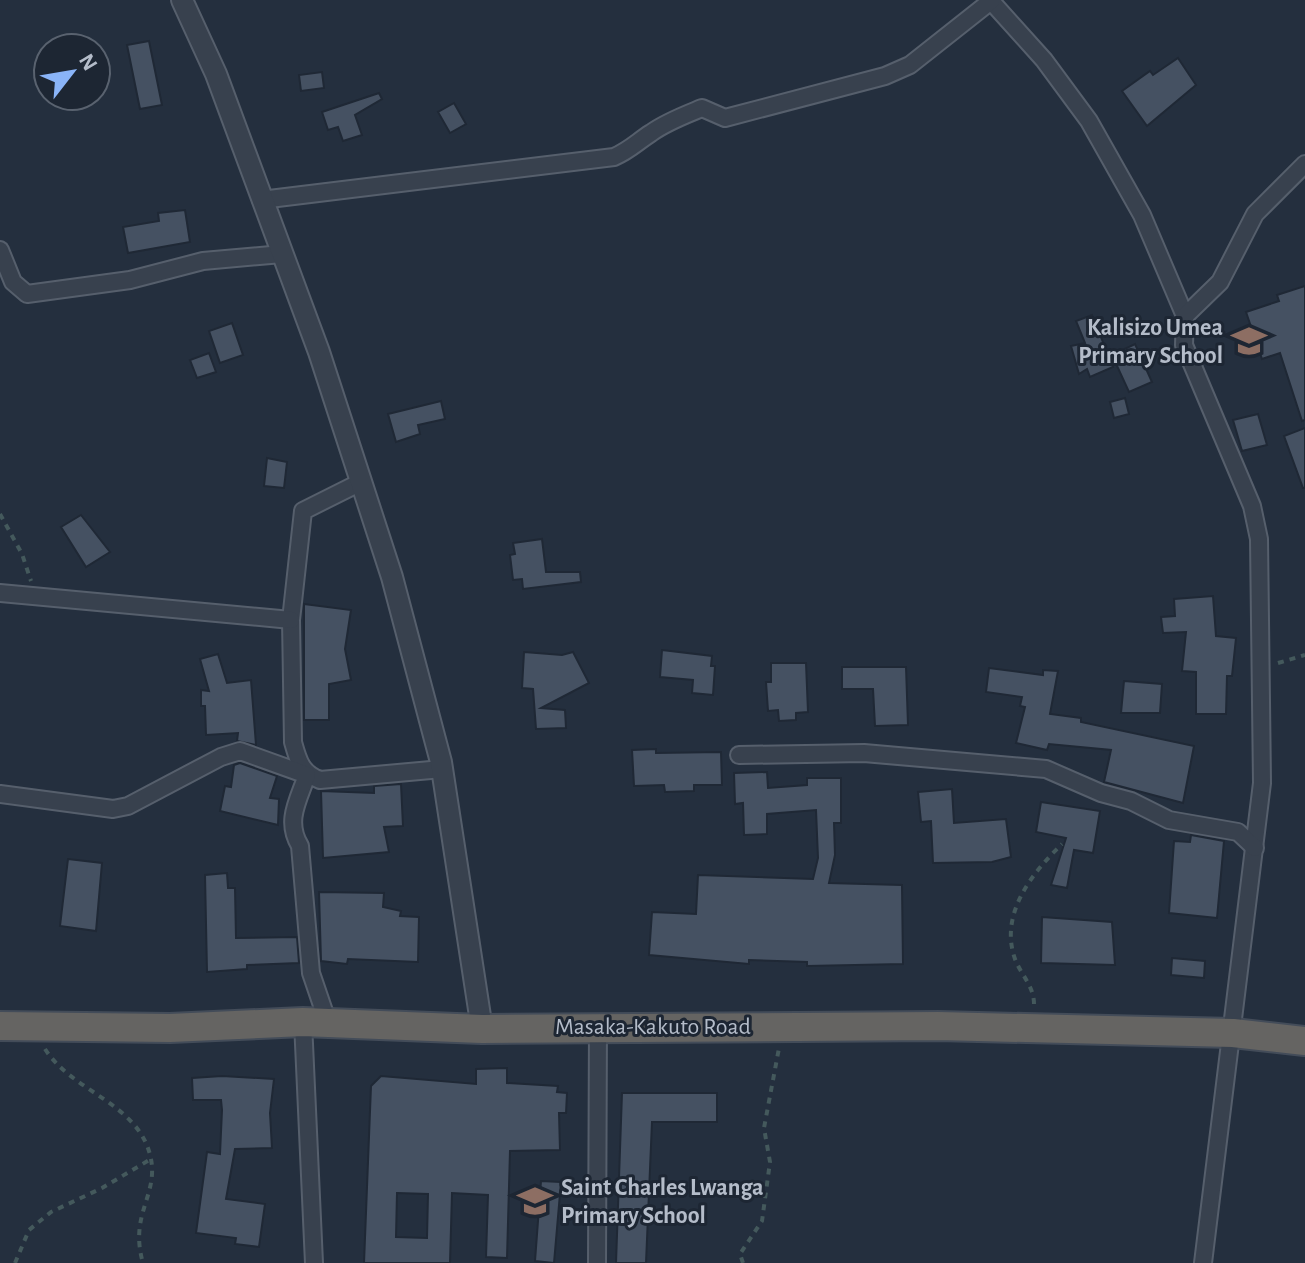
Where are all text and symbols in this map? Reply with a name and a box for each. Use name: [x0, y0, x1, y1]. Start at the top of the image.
north arrow: [32, 32, 112, 112]
text: N: [75, 50, 102, 74]
place label: Kalisizo Umea Primary School: [1078, 316, 1223, 368]
school or university icon: Kalisizo Umea Primary School: [1230, 322, 1268, 360]
street label: Masaka-Kakuto Road: [555, 1015, 751, 1039]
place label: Saint Charles Lwanga Primary School: [561, 1176, 764, 1228]
school or university icon: Saint Charles Lwanga Primary School: [516, 1182, 554, 1220]

